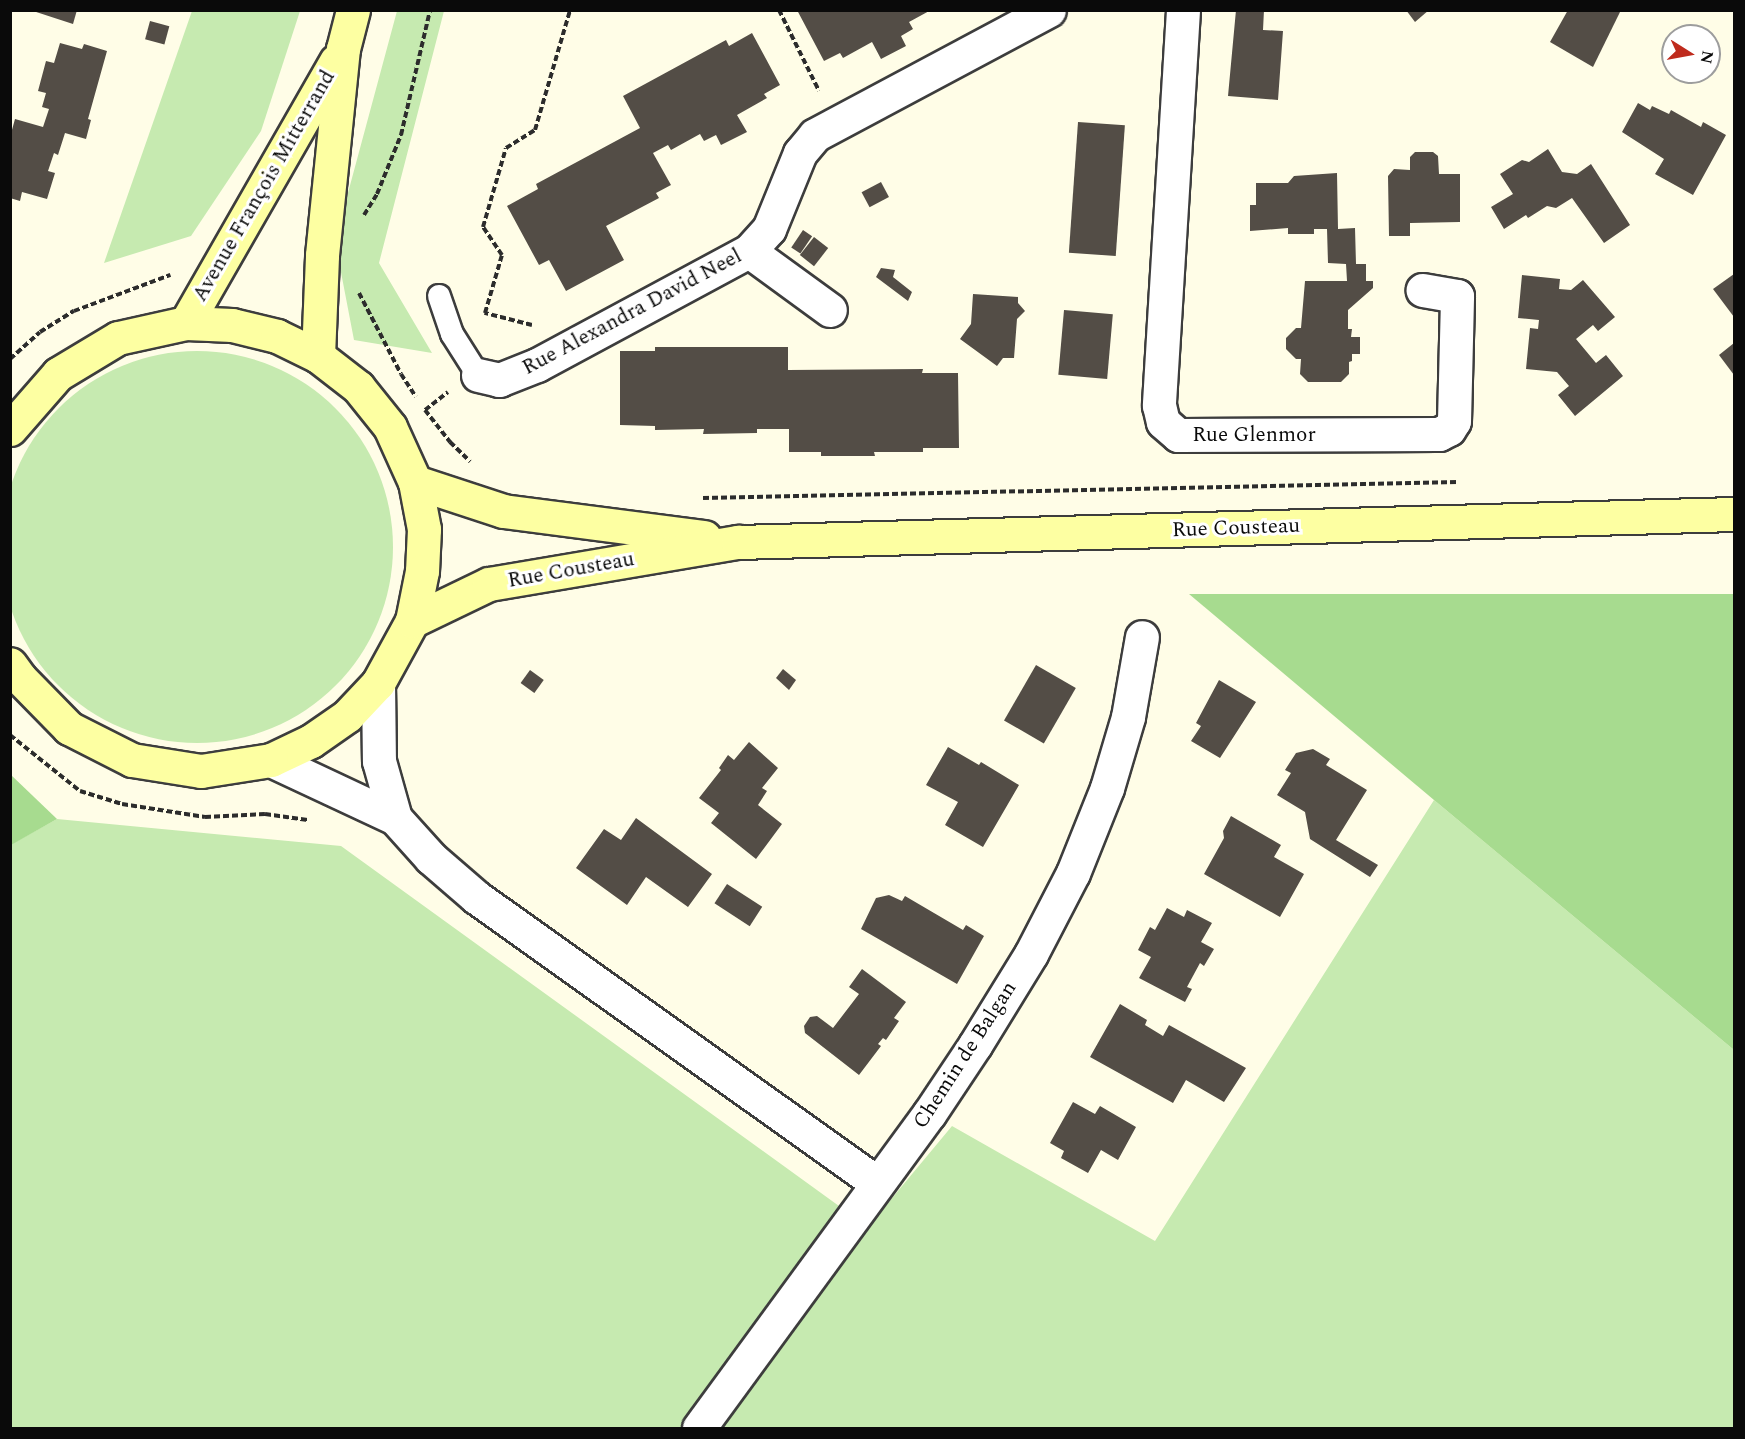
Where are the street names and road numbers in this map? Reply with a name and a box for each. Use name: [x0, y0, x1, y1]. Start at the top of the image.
street label: Avenue François Mitterrand: [187, 66, 341, 306]
street label: Rue Alexandra David Neel: [518, 243, 746, 381]
street label: Rue Glenmor: [1192, 422, 1316, 448]
street label: Rue Cousteau: [1172, 513, 1300, 543]
street label: Rue Cousteau: [506, 546, 636, 594]
street label: Chemin de Balgan: [908, 977, 1022, 1133]

